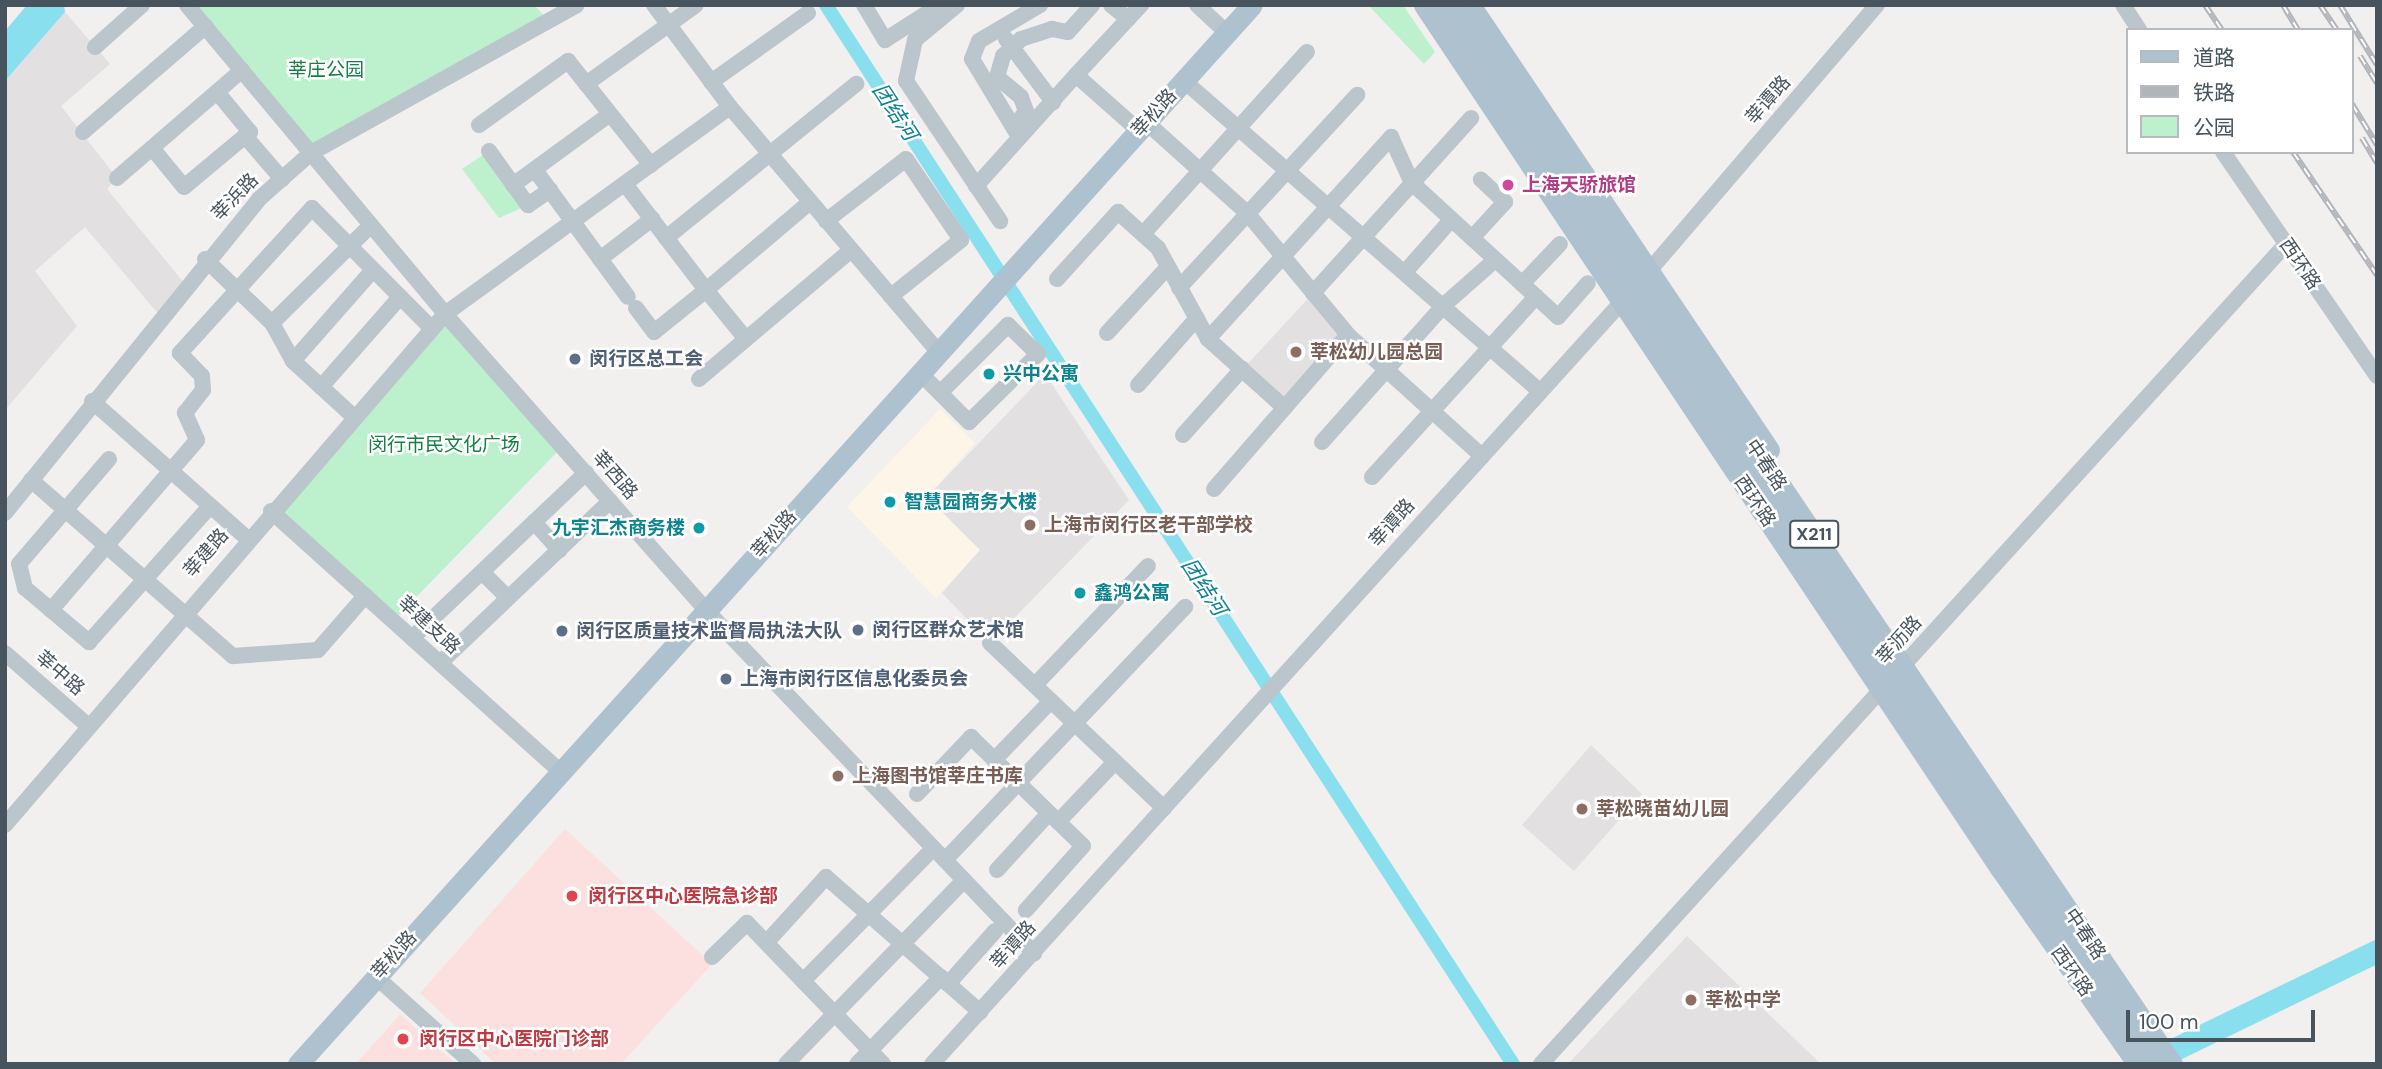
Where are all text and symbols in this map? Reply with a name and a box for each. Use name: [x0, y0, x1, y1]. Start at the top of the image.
legend: [2126, 28, 2354, 154]
text: 道路: [2193, 44, 2235, 72]
park label: 莘庄公园: [288, 59, 364, 81]
street label: 莘谭路: [1741, 71, 1795, 129]
water label: 团结河: [867, 79, 923, 145]
text: 铁路: [2193, 79, 2235, 107]
street label: 莘松路: [1126, 84, 1182, 142]
text: 公园: [2193, 114, 2235, 142]
street label: 莘浜路: [207, 169, 263, 225]
place label: 上海天骄旅馆: [1522, 174, 1636, 196]
marker: 上海天骄旅馆: [1500, 177, 1516, 193]
street label: 西环路: [2275, 234, 2325, 294]
place label: 莘松幼儿园总园: [1310, 341, 1443, 363]
marker: 莘松幼儿园总园: [1288, 344, 1304, 360]
place label: 闵行区总工会: [589, 348, 703, 370]
marker: 闵行区总工会: [567, 351, 583, 367]
place label: 兴中公寓: [1003, 363, 1079, 385]
marker: 兴中公寓: [981, 366, 997, 382]
park label: 闵行市民文化广场: [368, 434, 520, 456]
street label: 中春路: [1741, 435, 1791, 495]
street label: 莘西路: [588, 446, 642, 504]
street label: 西环路: [1730, 471, 1780, 531]
place label: 智慧园商务大楼: [904, 491, 1037, 513]
marker: 智慧园商务大楼: [882, 494, 898, 510]
street label: 莘谭路: [1364, 494, 1420, 552]
street label: 莘松路: [746, 505, 802, 563]
place label: 上海市闵行区老干部学校: [1044, 514, 1253, 536]
place label: 九宇汇杰商务楼: [552, 517, 685, 539]
marker: 上海市闵行区老干部学校: [1022, 517, 1038, 533]
marker: 九宇汇杰商务楼: [691, 520, 707, 536]
road number: X211: [1788, 520, 1840, 548]
street label: 莘建路: [179, 524, 233, 582]
water label: 团结河: [1176, 554, 1232, 620]
place label: 鑫鸿公寓: [1094, 582, 1170, 604]
marker: 鑫鸿公寓: [1072, 585, 1088, 601]
street label: 莘建支路: [393, 591, 465, 659]
street label: 莘沥路: [1871, 611, 1927, 669]
place label: 闵行区群众艺术馆: [872, 619, 1024, 641]
place label: 闵行区质量技术监督局执法大队: [576, 620, 842, 642]
marker: 闵行区群众艺术馆: [850, 622, 866, 638]
marker: 闵行区质量技术监督局执法大队: [554, 623, 570, 639]
street label: 莘中路: [31, 646, 89, 700]
place label: 上海市闵行区信息化委员会: [740, 668, 968, 690]
marker: 上海市闵行区信息化委员会: [718, 671, 734, 687]
place label: 上海图书馆莘庄书库: [852, 765, 1023, 787]
marker: 上海图书馆莘庄书库: [830, 768, 846, 784]
place label: 莘松晓苗幼儿园: [1596, 798, 1729, 820]
marker: 莘松晓苗幼儿园: [1574, 801, 1590, 817]
place label: 闵行区中心医院急诊部: [588, 885, 778, 907]
marker: 闵行区中心医院急诊部: [562, 886, 582, 906]
street label: 中春路: [2060, 904, 2110, 964]
street label: 莘谭路: [985, 916, 1041, 974]
street label: 莘松路: [366, 926, 422, 984]
street label: 西环路: [2046, 941, 2098, 1001]
place label: 莘松中学: [1705, 989, 1781, 1011]
marker: 莘松中学: [1683, 992, 1699, 1008]
scale bar: [2130, 996, 2319, 1040]
text: 100 m: [2139, 1008, 2199, 1036]
place label: 闵行区中心医院门诊部: [419, 1028, 609, 1050]
marker: 闵行区中心医院门诊部: [393, 1029, 413, 1049]

